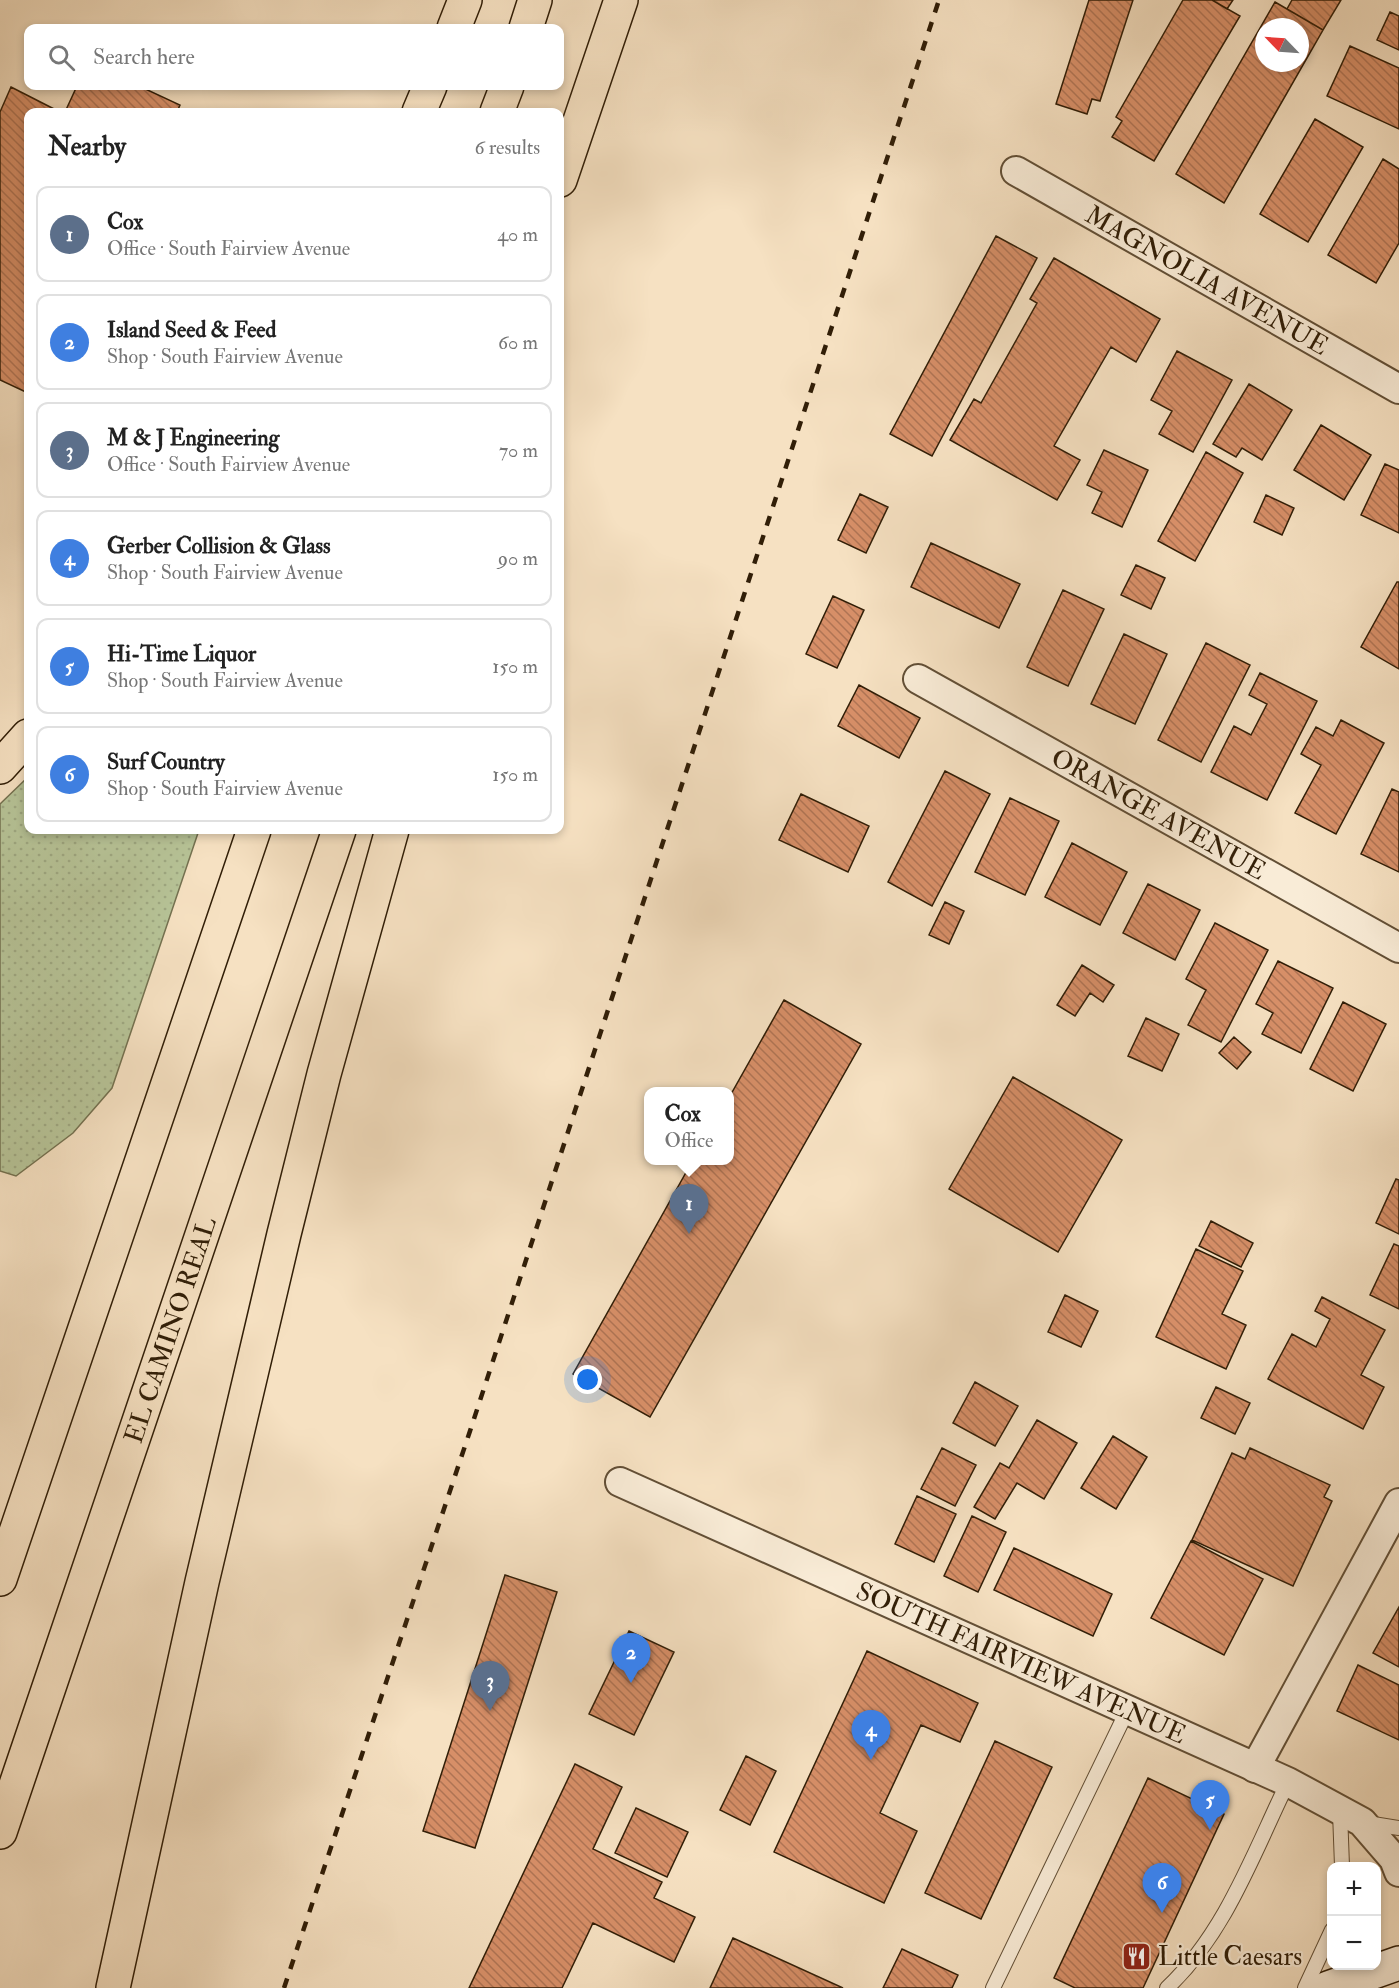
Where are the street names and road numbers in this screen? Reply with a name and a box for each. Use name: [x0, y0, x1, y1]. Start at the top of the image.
street label: MAGNOLIA AVENUE: [1080, 199, 1334, 362]
street label: ORANGE AVENUE: [1045, 742, 1271, 887]
street label: EL CAMINO REAL: [118, 1213, 224, 1447]
street label: SOUTH FAIRVIEW AVENUE: [851, 1575, 1191, 1751]

